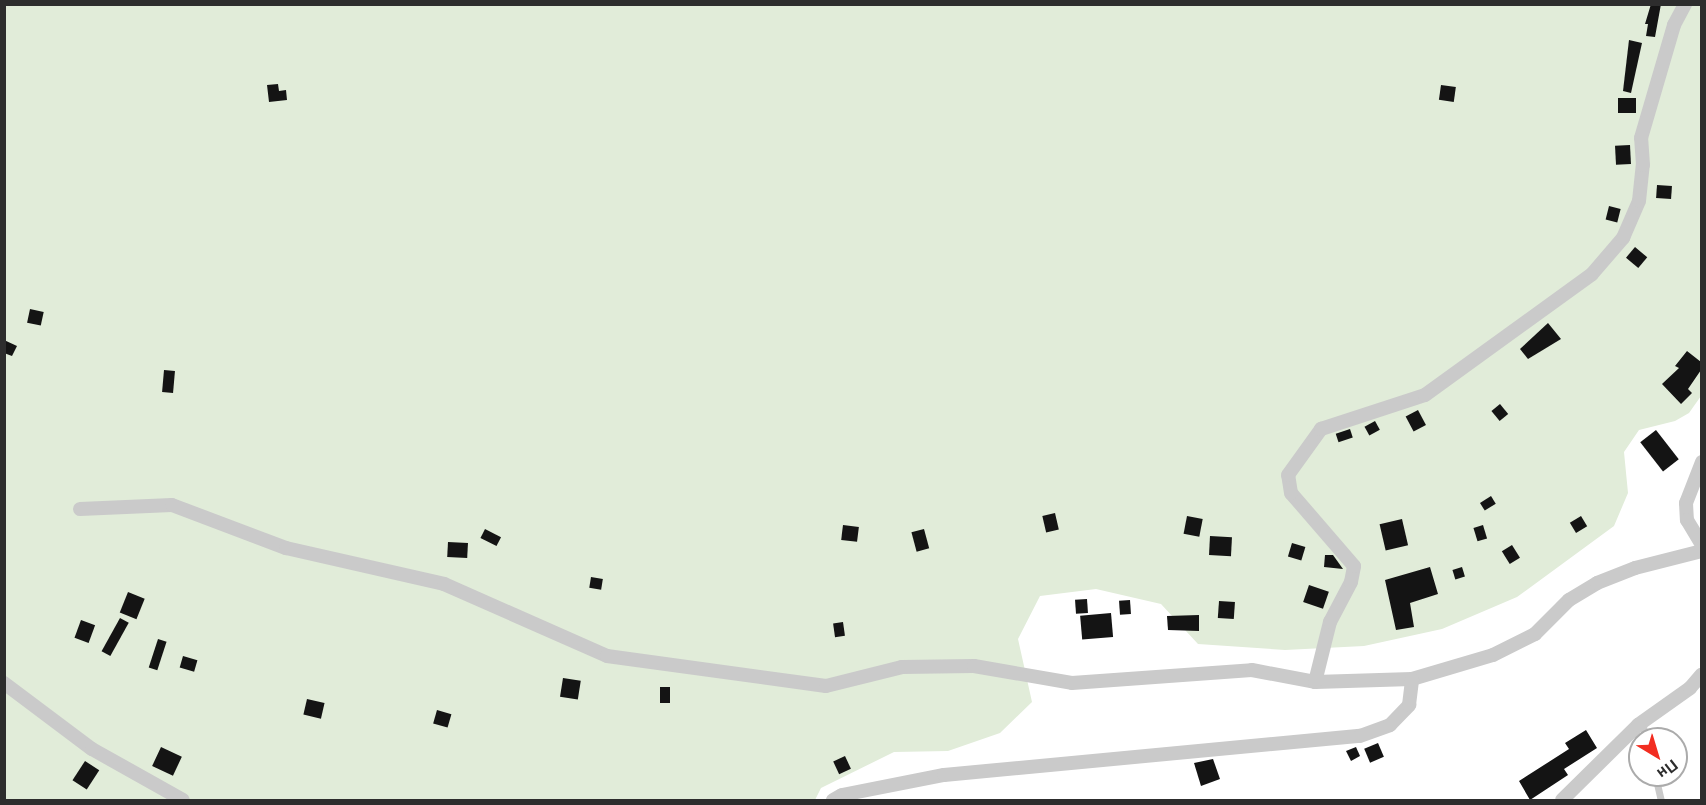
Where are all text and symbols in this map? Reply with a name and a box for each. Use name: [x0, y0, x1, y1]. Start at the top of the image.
north arrow: [1628, 727, 1688, 787]
text: Пн: [1654, 756, 1682, 783]

